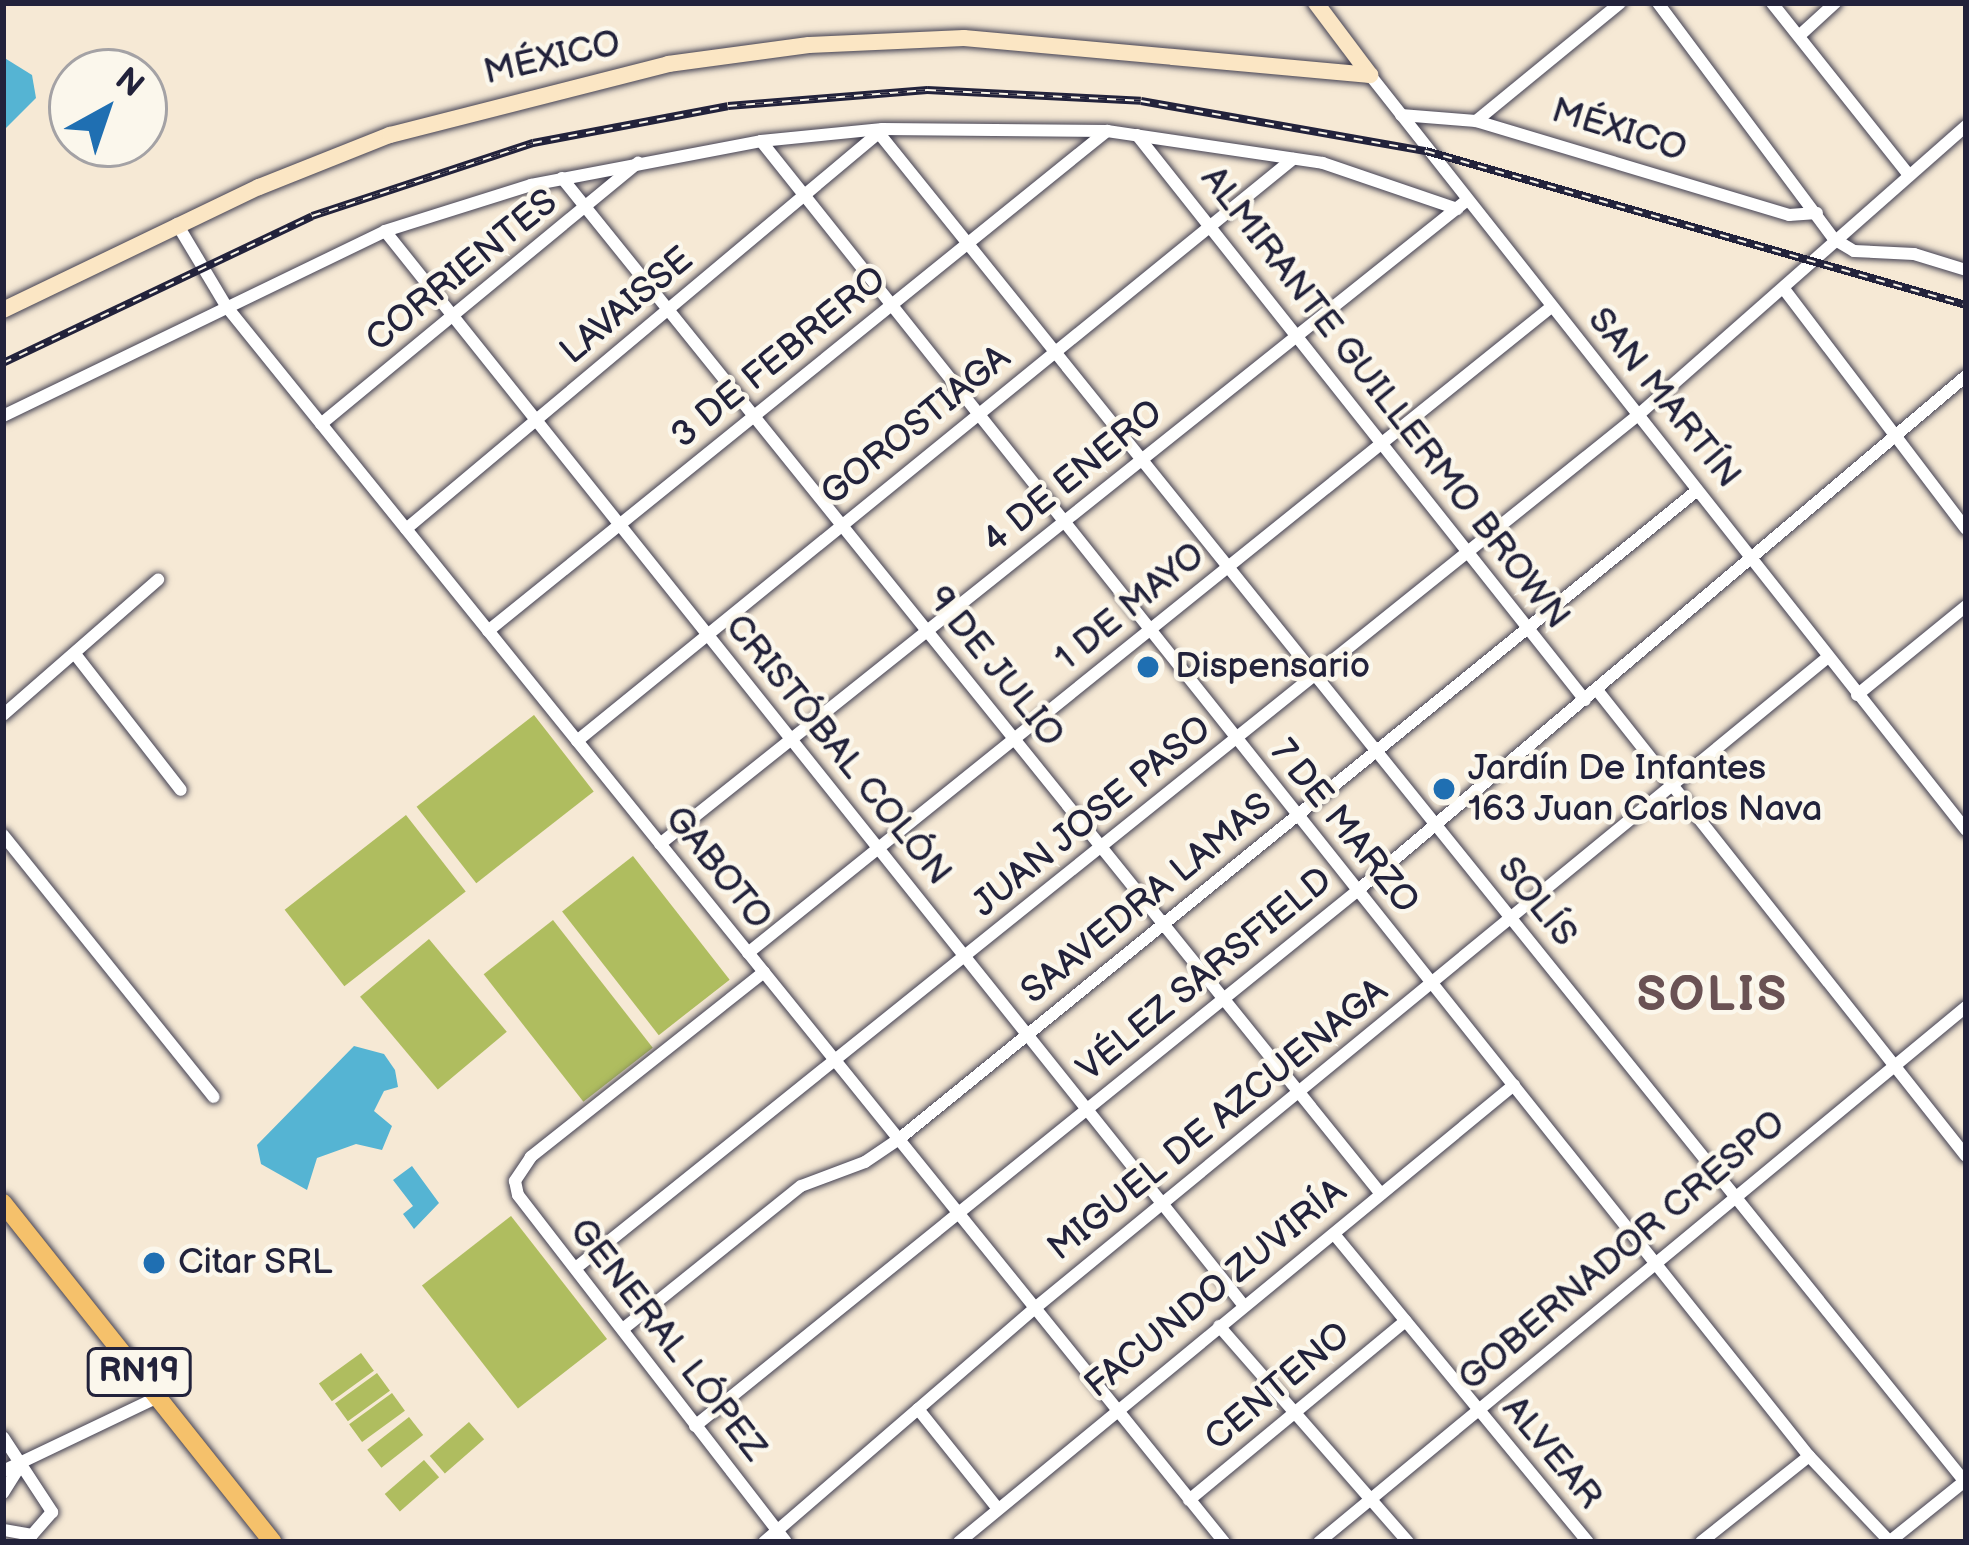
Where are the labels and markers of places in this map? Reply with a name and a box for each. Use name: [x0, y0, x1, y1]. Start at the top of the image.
place label: Dispensario: [1175, 645, 1370, 689]
marker: Dispensario: [1132, 651, 1164, 683]
place label: Jardín De Infantes 163 Juan Carlos Nava: [1468, 746, 1824, 831]
marker: Jardín De Infantes 163 Juan Carlos Nava: [1431, 776, 1457, 802]
place label: Citar SRL: [178, 1241, 333, 1285]
marker: Citar SRL: [141, 1250, 167, 1276]

